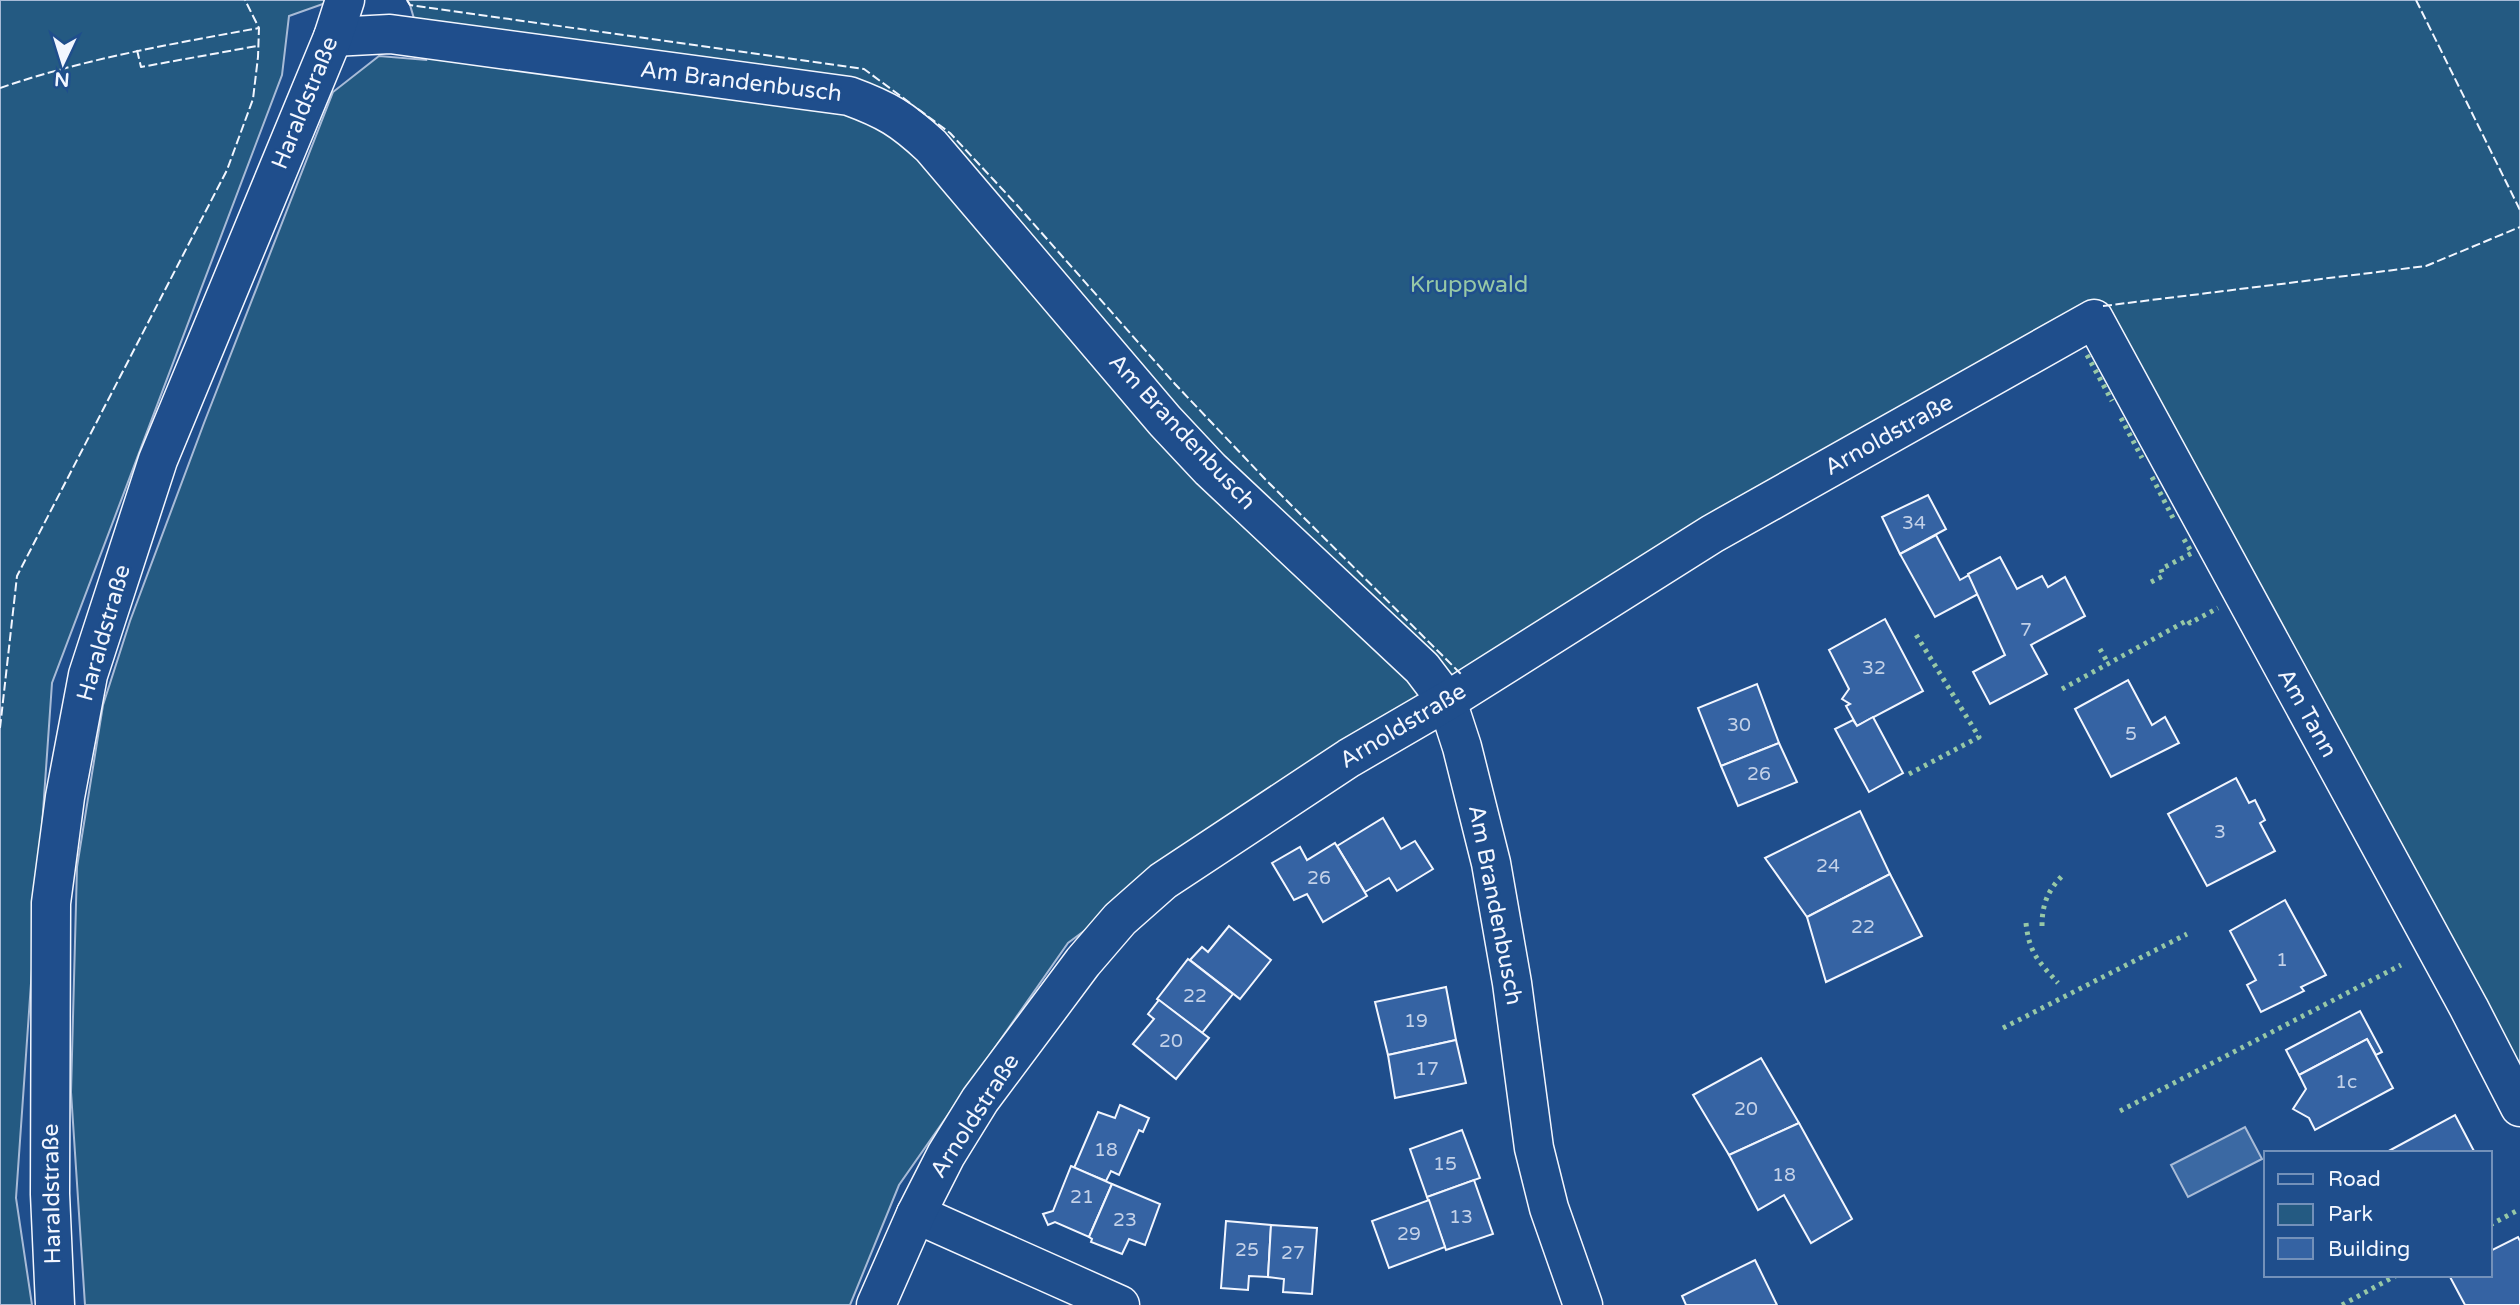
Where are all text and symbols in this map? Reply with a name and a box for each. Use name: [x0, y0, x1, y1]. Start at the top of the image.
north arrow: [28, 28, 98, 98]
street label: Haraldstraße: [266, 33, 344, 173]
street label: Am Brandenbusch: [639, 56, 843, 108]
text: N: [54, 67, 70, 90]
park label: Kruppwald: [1410, 271, 1528, 299]
street label: Am Brandenbusch: [1103, 348, 1261, 516]
street label: Arnoldstraße: [1820, 388, 1958, 482]
house number: 34: [1902, 512, 1926, 534]
street label: Haraldstraße: [71, 561, 137, 705]
house number: 7: [2020, 619, 2032, 641]
house number: 32: [1862, 657, 1886, 679]
street label: Am Tann: [2271, 664, 2343, 762]
street label: Arnoldstraße: [1335, 677, 1471, 775]
house number: 30: [1727, 714, 1751, 736]
house number: 5: [2125, 723, 2137, 745]
house number: 26: [1747, 763, 1771, 785]
street label: Am Brandenbusch: [1462, 803, 1528, 1007]
house number: 3: [2214, 821, 2226, 843]
house number: 24: [1816, 855, 1840, 877]
house number: 26: [1307, 867, 1331, 889]
house number: 22: [1851, 916, 1875, 938]
house number: 1: [2276, 949, 2288, 971]
house number: 22: [1183, 985, 1207, 1007]
house number: 19: [1404, 1010, 1428, 1032]
house number: 20: [1159, 1030, 1183, 1052]
street label: Arnoldstraße: [924, 1049, 1026, 1183]
house number: 17: [1415, 1058, 1439, 1080]
house number: 1c: [2335, 1071, 2357, 1093]
house number: 20: [1734, 1098, 1758, 1120]
street label: Haraldstraße: [37, 1123, 67, 1265]
house number: 18: [1094, 1139, 1118, 1161]
legend: [2264, 1151, 2492, 1277]
house number: 15: [1433, 1153, 1457, 1175]
house number: 18: [1772, 1164, 1796, 1186]
text: Road: [2328, 1167, 2381, 1192]
house number: 21: [1070, 1186, 1094, 1208]
text: Park: [2328, 1202, 2373, 1227]
house number: 13: [1449, 1206, 1473, 1228]
house number: 23: [1113, 1209, 1137, 1231]
house number: 29: [1397, 1223, 1421, 1245]
text: Building: [2328, 1237, 2410, 1262]
house number: 25: [1235, 1239, 1259, 1261]
house number: 27: [1281, 1242, 1305, 1264]

